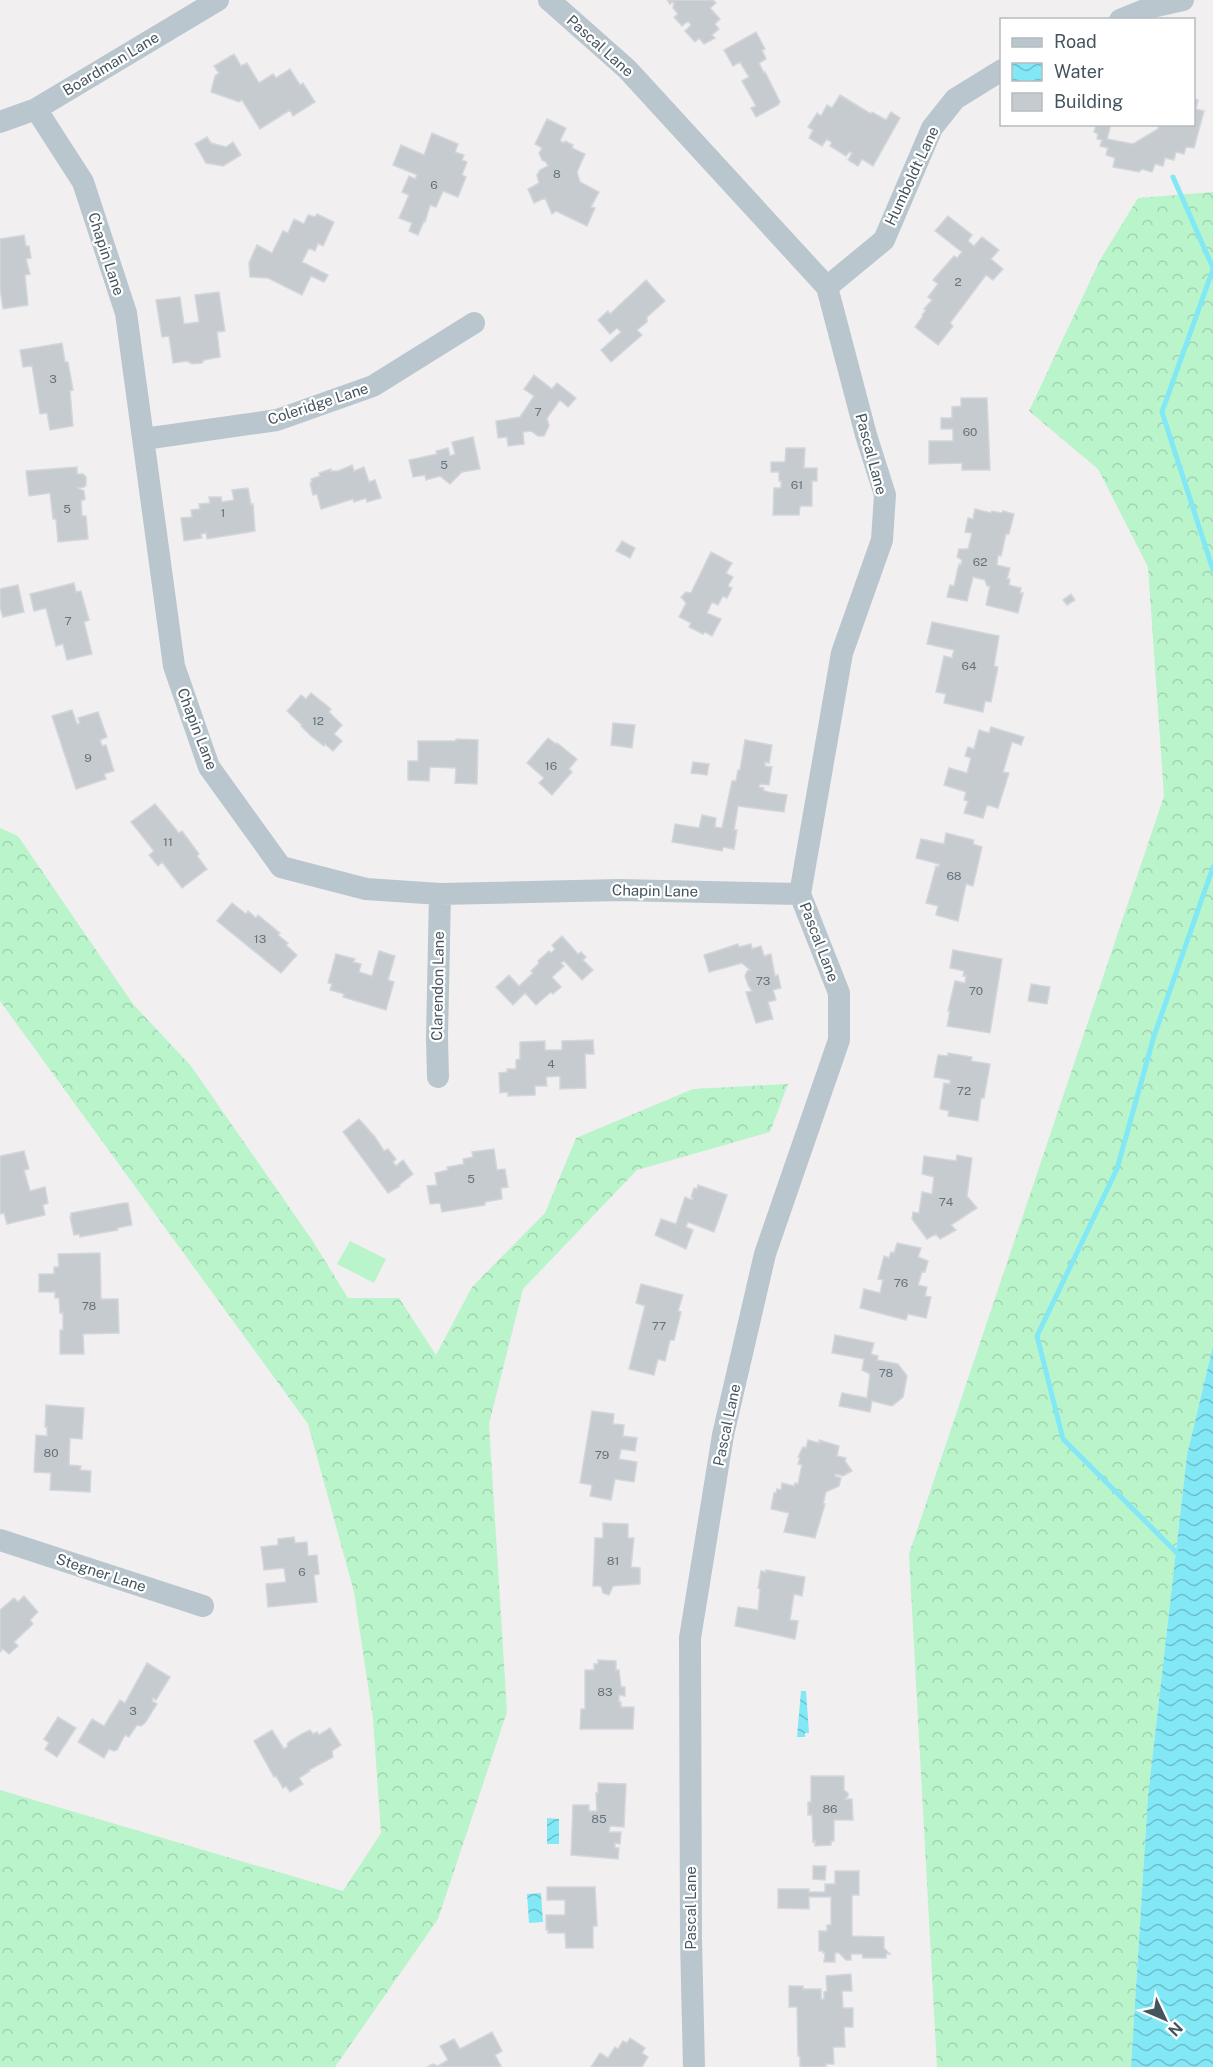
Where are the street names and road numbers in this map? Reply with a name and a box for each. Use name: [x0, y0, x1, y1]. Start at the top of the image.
street label: Pascal Lane: [564, 11, 637, 80]
street label: Boardman Lane: [60, 28, 162, 99]
street label: Humboldt Lane: [881, 124, 942, 228]
street label: Chapin Lane: [85, 210, 128, 297]
street label: Coleridge Lane: [265, 379, 370, 428]
street label: Pascal Lane: [852, 411, 891, 496]
street label: Chapin Lane: [174, 686, 221, 772]
street label: Chapin Lane: [612, 881, 698, 900]
street label: Pascal Lane: [797, 900, 842, 984]
street label: Clarendon Lane: [428, 931, 447, 1041]
street label: Pascal Lane: [710, 1382, 744, 1468]
street label: Stegner Lane: [54, 1550, 148, 1595]
street label: Pascal Lane: [682, 1866, 699, 1950]

